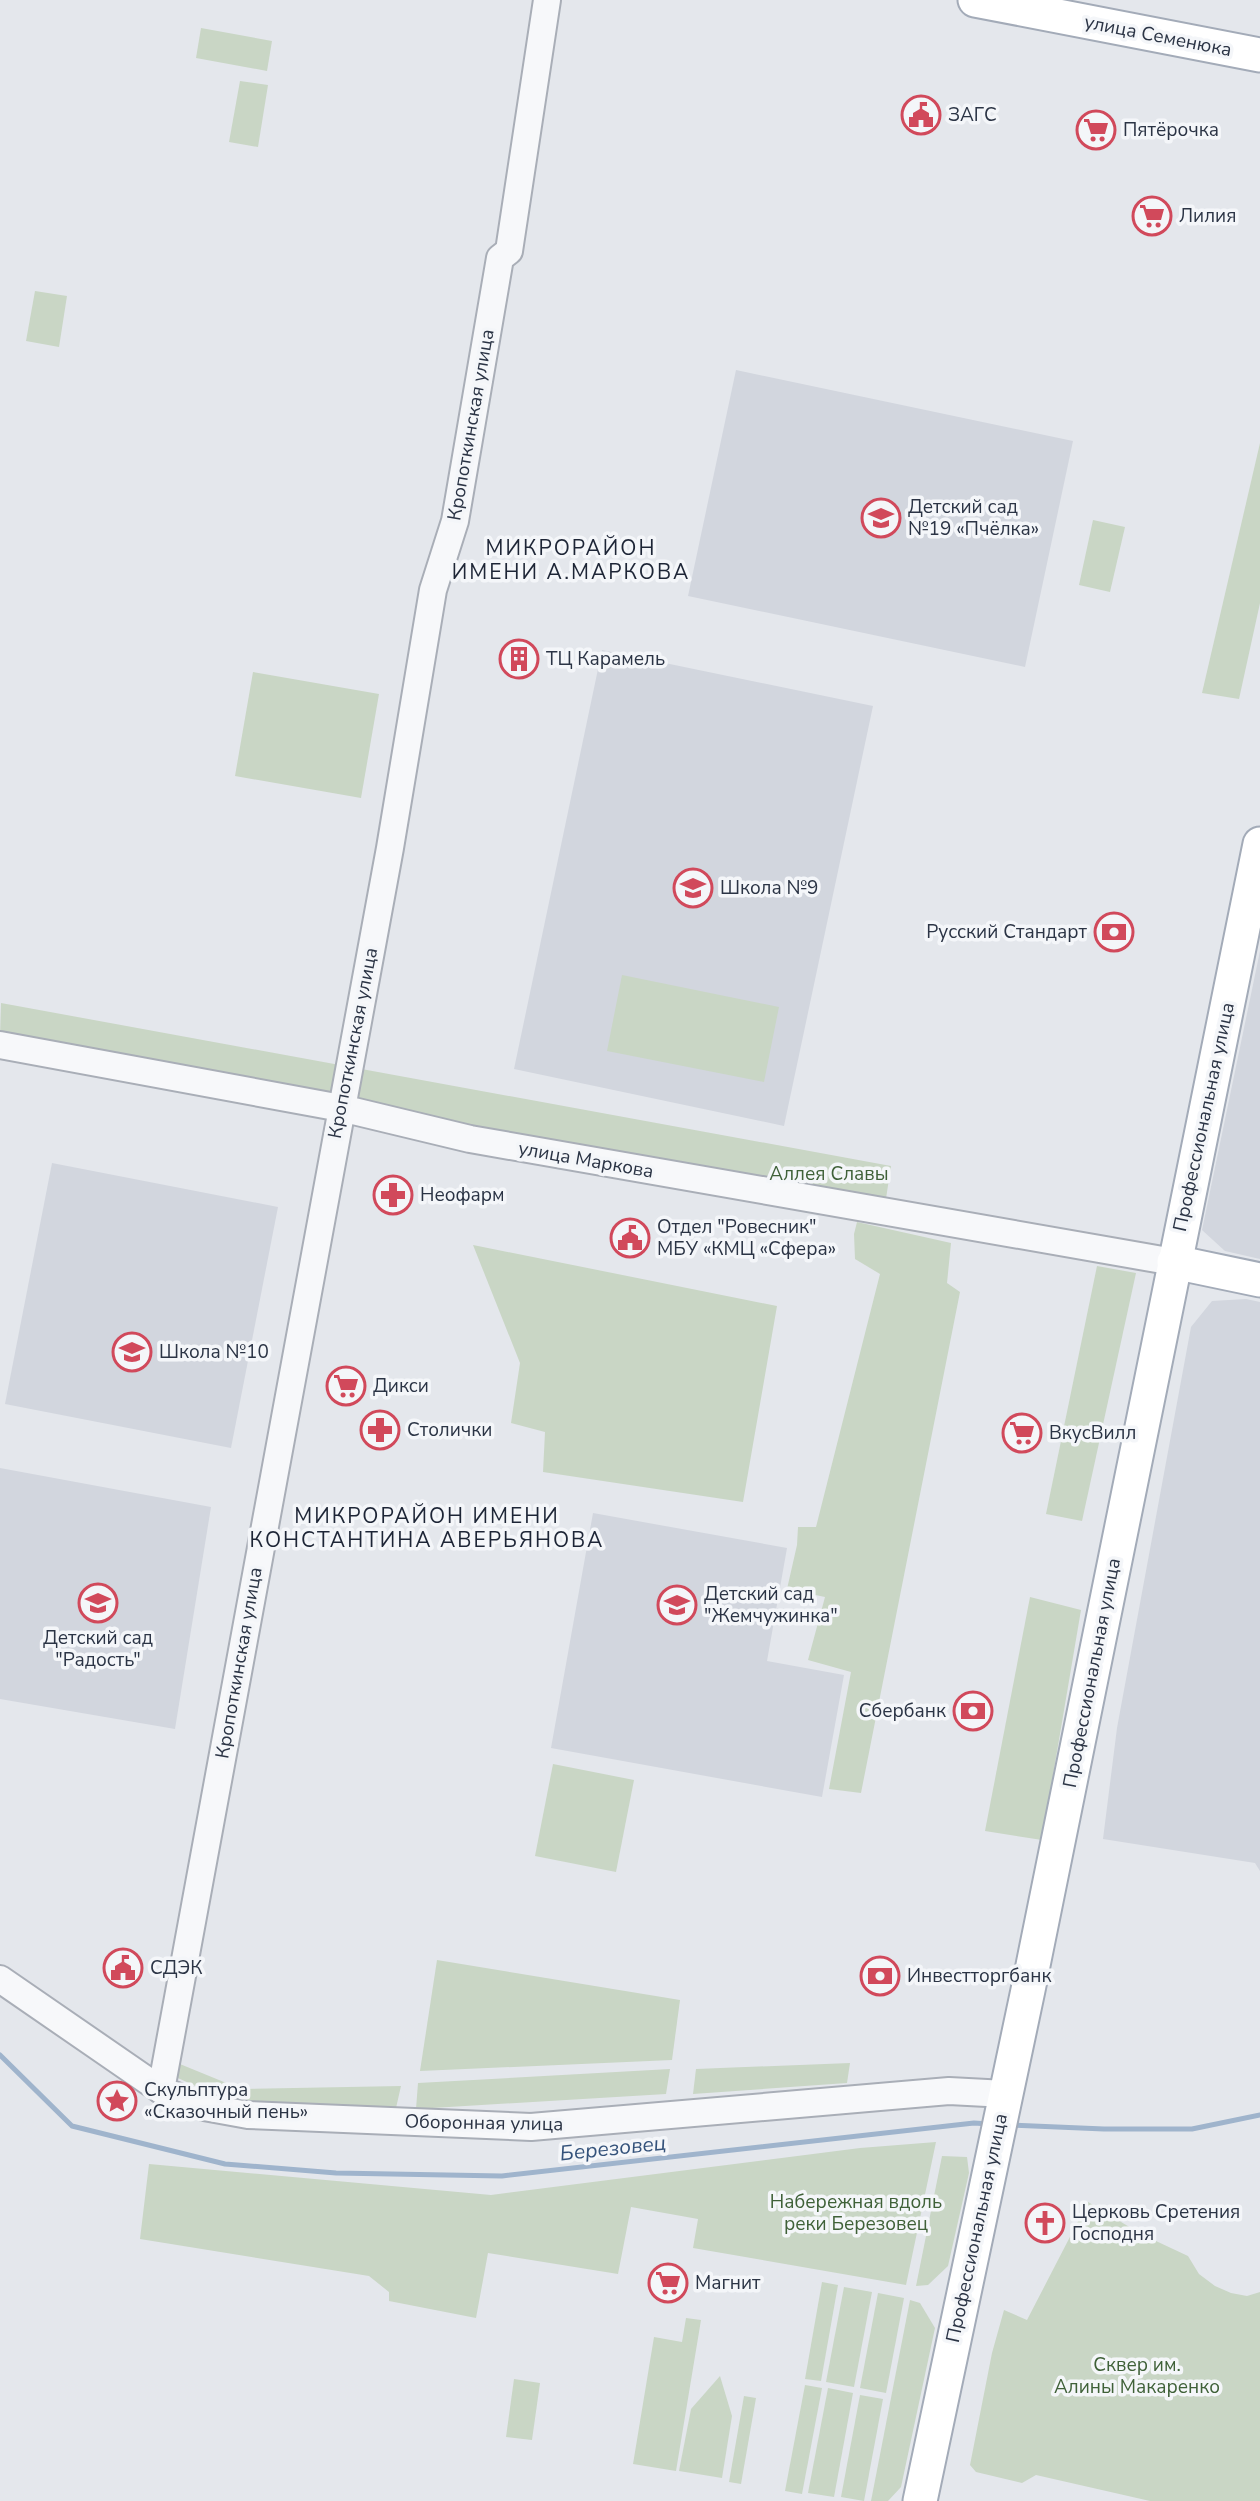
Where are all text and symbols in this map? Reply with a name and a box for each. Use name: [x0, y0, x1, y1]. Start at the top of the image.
street label: улица Семенюка: [1082, 9, 1234, 63]
public building icon: ЗАГС: [900, 94, 942, 136]
place label: ЗАГС: [948, 102, 997, 128]
supermarket icon: Пятёрочка: [1075, 109, 1117, 151]
place label: Пятёрочка: [1123, 117, 1219, 143]
supermarket icon: Лилия: [1131, 195, 1173, 237]
place label: Лилия: [1179, 203, 1236, 229]
street label: Кропоткинская улица: [441, 327, 501, 523]
place label: Детский сад №19 «Пчёлка»: [908, 494, 1039, 542]
school or university icon: Детский сад №19 «Пчёлка»: [860, 497, 902, 539]
district label: МИКРОРАЙОН ИМЕНИ А.МАРКОВА: [452, 534, 690, 586]
building icon: ТЦ Карамель: [498, 638, 540, 680]
place label: ТЦ Карамель: [546, 646, 665, 672]
school or university icon: Школа №9: [672, 867, 714, 909]
place label: Школа №9: [720, 875, 819, 901]
bank icon: Русский Стандарт: [1093, 911, 1135, 953]
place label: Русский Стандарт: [926, 919, 1088, 945]
street label: Кропоткинская улица: [322, 945, 384, 1141]
street label: Профессиональная улица: [1167, 1000, 1241, 1234]
street label: улица Маркова: [516, 1135, 656, 1185]
park label: Аллея Славы: [769, 1161, 889, 1187]
pharmacy icon: Неофарм: [372, 1174, 414, 1216]
place label: Неофарм: [420, 1182, 505, 1208]
place label: Отдел "Ровесник" МБУ «КМЦ «Сфера»: [657, 1214, 836, 1262]
public building icon: Отдел "Ровесник" МБУ «КМЦ «Сфера»: [609, 1217, 651, 1259]
school or university icon: Школа №10: [111, 1331, 153, 1373]
place label: Школа №10: [159, 1339, 269, 1365]
supermarket icon: Дикси: [325, 1365, 367, 1407]
place label: Дикси: [373, 1373, 429, 1399]
pharmacy icon: Столички: [359, 1409, 401, 1451]
supermarket icon: ВкусВилл: [1001, 1412, 1043, 1454]
place label: Столички: [407, 1417, 492, 1443]
place label: ВкусВилл: [1049, 1420, 1136, 1446]
district label: МИКРОРАЙОН ИМЕНИ КОНСТАНТИНА АВЕРЬЯНОВА: [250, 1502, 604, 1554]
street label: Профессиональная улица: [1057, 1556, 1127, 1790]
street label: Кропоткинская улица: [209, 1565, 269, 1761]
place label: Детский сад "Жемчужинка": [704, 1581, 838, 1629]
school or university icon: Детский сад "Радость": [77, 1582, 119, 1624]
school or university icon: Детский сад "Жемчужинка": [656, 1584, 698, 1626]
place label: Детский сад "Радость": [43, 1625, 153, 1673]
bank icon: Сбербанк: [952, 1690, 994, 1732]
place label: Сбербанк: [859, 1698, 946, 1724]
public building icon: СДЭК: [102, 1947, 144, 1989]
place label: СДЭК: [150, 1955, 203, 1981]
bank icon: Инвестторгбанк: [859, 1955, 901, 1997]
place label: Инвестторгбанк: [907, 1963, 1051, 1989]
place label: Скульптура «Сказочный пень»: [144, 2077, 308, 2125]
place icon: Скульптура «Сказочный пень»: [96, 2080, 138, 2122]
street label: Оборонная улица: [404, 2109, 564, 2137]
street label: Профессиональная улица: [940, 2111, 1014, 2345]
water label: Березовец: [558, 2128, 668, 2168]
park label: Набережная вдоль реки Березовец: [770, 2189, 942, 2237]
place label: Церковь Сретения Господня: [1072, 2199, 1240, 2247]
church icon: Церковь Сретения Господня: [1024, 2202, 1066, 2244]
supermarket icon: Магнит: [647, 2262, 689, 2304]
place label: Магнит: [695, 2270, 761, 2296]
park label: Сквер им. Алины Макаренко: [1054, 2352, 1220, 2400]

